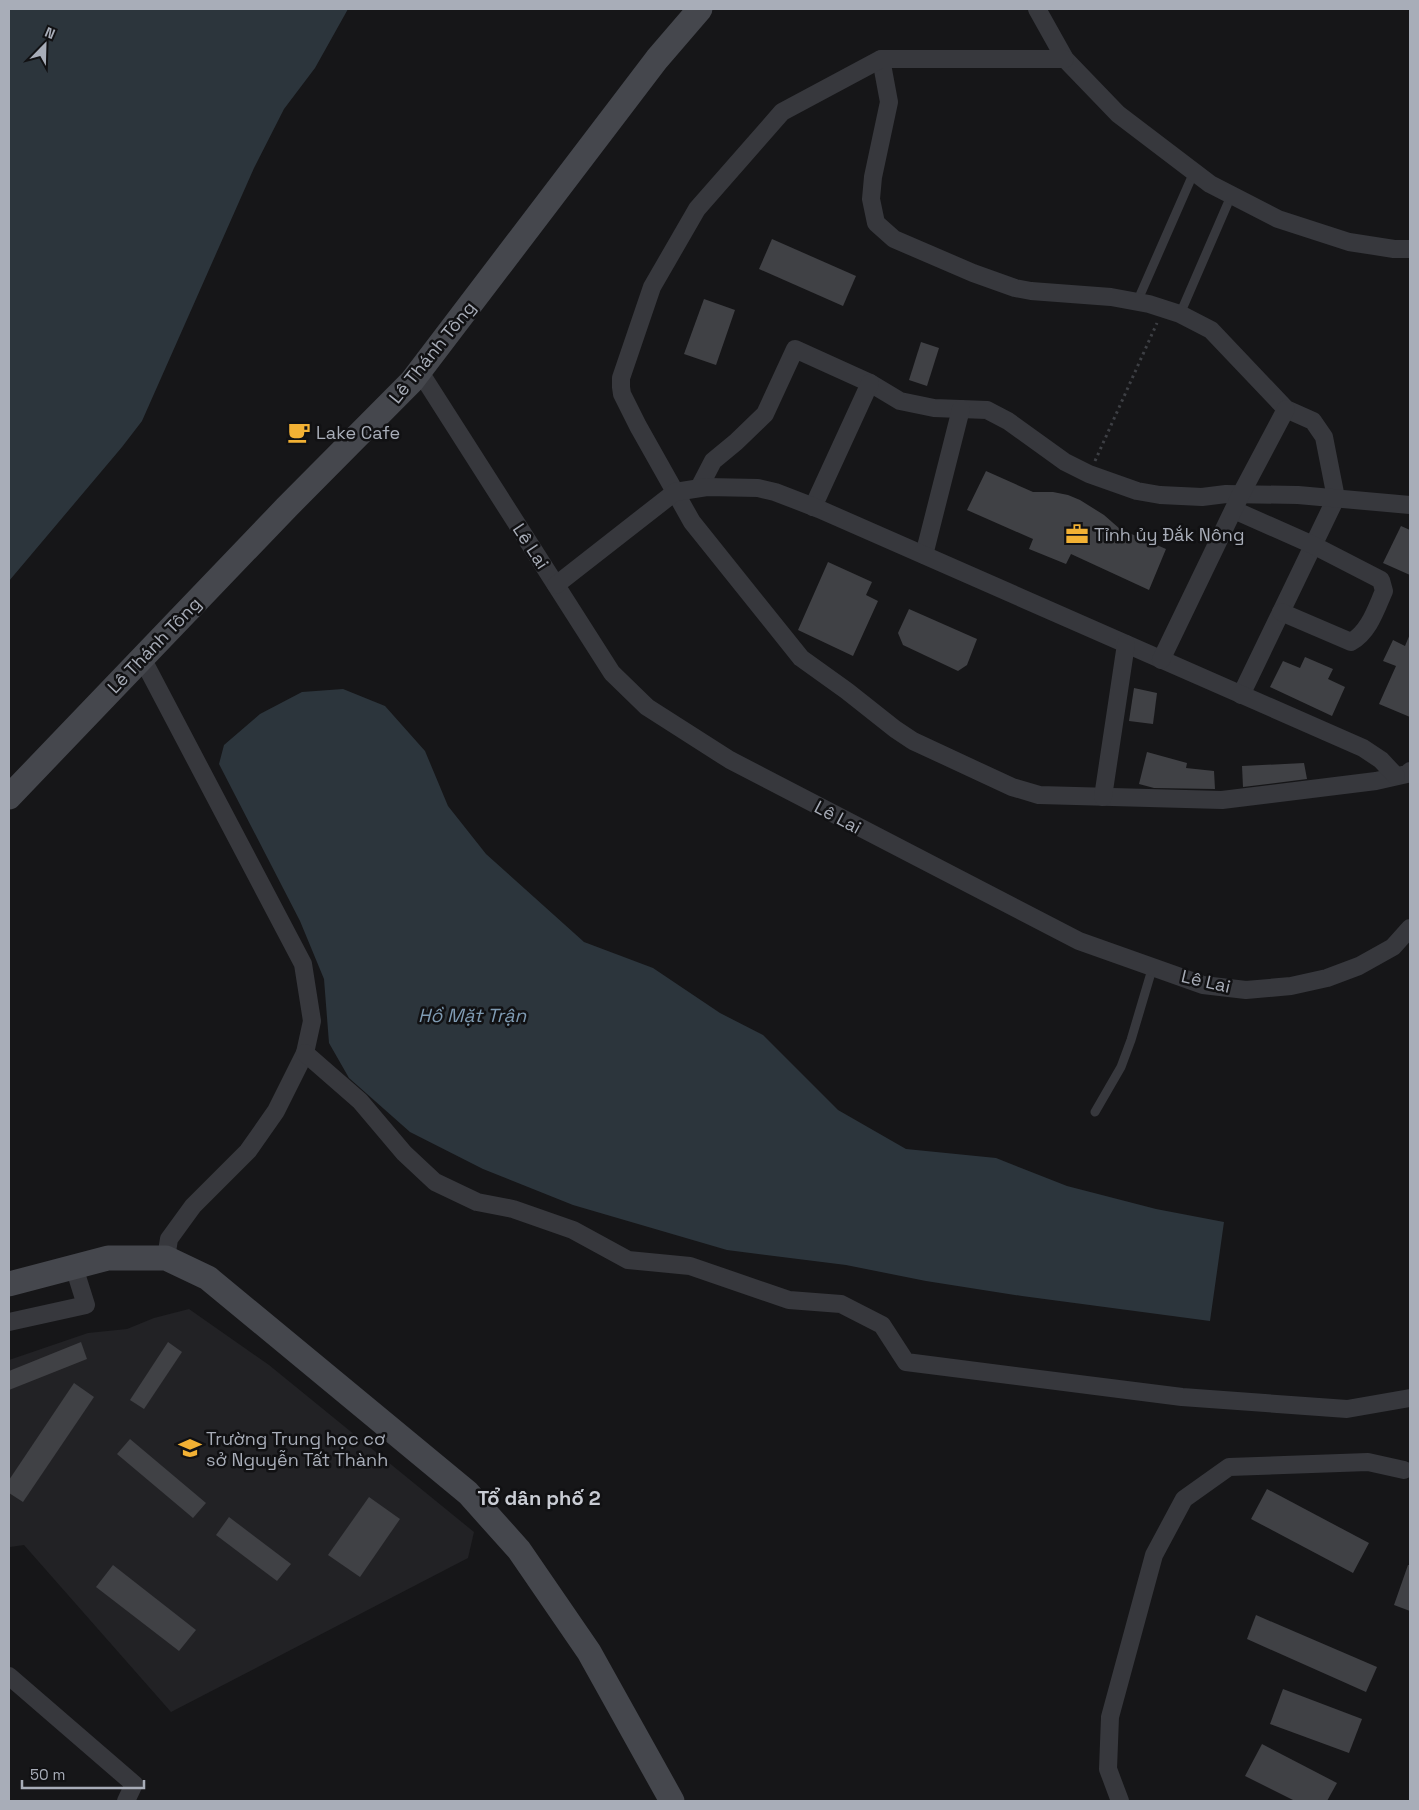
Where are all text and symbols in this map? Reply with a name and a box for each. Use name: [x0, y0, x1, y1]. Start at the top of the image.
north arrow: [20, 20, 70, 70]
text: N: [42, 23, 58, 43]
street label: Lê Thánh Tông: [384, 296, 480, 408]
cafe icon: Lake Cafe: [286, 419, 312, 445]
place label: Lake Cafe: [316, 421, 400, 444]
street label: Lê Lai: [508, 519, 554, 573]
office icon: Tỉnh ủy Đắk Nông: [1064, 521, 1090, 547]
place label: Tỉnh ủy Đắk Nông: [1094, 523, 1244, 546]
street label: Lê Thánh Tông: [102, 592, 206, 698]
street label: Lê Lai: [811, 795, 865, 839]
street label: Lê Lai: [1179, 964, 1233, 998]
water label: Hồ Mặt Trận: [418, 1003, 526, 1028]
place label: Trường Trung học cơ sở Nguyễn Tất Thành: [206, 1427, 388, 1471]
school or university icon: Trường Trung học cơ sở Nguyễn Tất Thành: [177, 1435, 203, 1461]
district label: Tổ dân phố 2: [477, 1485, 601, 1511]
scale bar: [22, 1758, 145, 1790]
text: 50 m: [30, 1765, 65, 1784]

